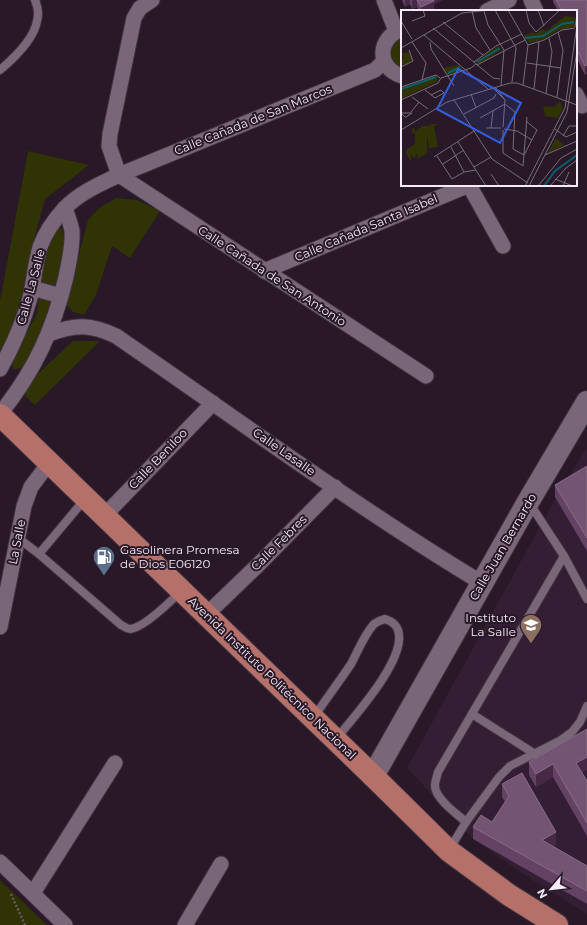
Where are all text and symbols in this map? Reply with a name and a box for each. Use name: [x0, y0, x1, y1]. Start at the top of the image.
inset map: [401, 10, 577, 186]
street label: Calle Cañada de San Marcos: [172, 81, 334, 158]
street label: Calle Cañada Santa Isabel: [292, 191, 440, 265]
street label: Calle Cañada de San Antonio: [195, 222, 349, 329]
street label: Calle La Salle: [13, 247, 48, 326]
street label: Calle Lasalle: [250, 424, 319, 479]
street label: Calle Beniloo: [125, 425, 190, 492]
street label: Calle Juan Bernardo: [466, 490, 539, 603]
street label: Calle Febres: [248, 511, 310, 574]
street label: La Salle: [5, 518, 28, 566]
place label: Gasolinera Promesa de Dios E06120: [120, 542, 240, 571]
fuel station icon: Gasolinera Promesa de Dios E06120: [91, 544, 117, 577]
street label: Avenida Instituto Politécnico Nacional: [185, 593, 359, 762]
place label: Instituto La Salle: [465, 610, 516, 639]
school or university icon: Instituto La Salle: [518, 612, 544, 645]
north arrow: [531, 869, 571, 909]
text: N: [534, 886, 550, 901]

